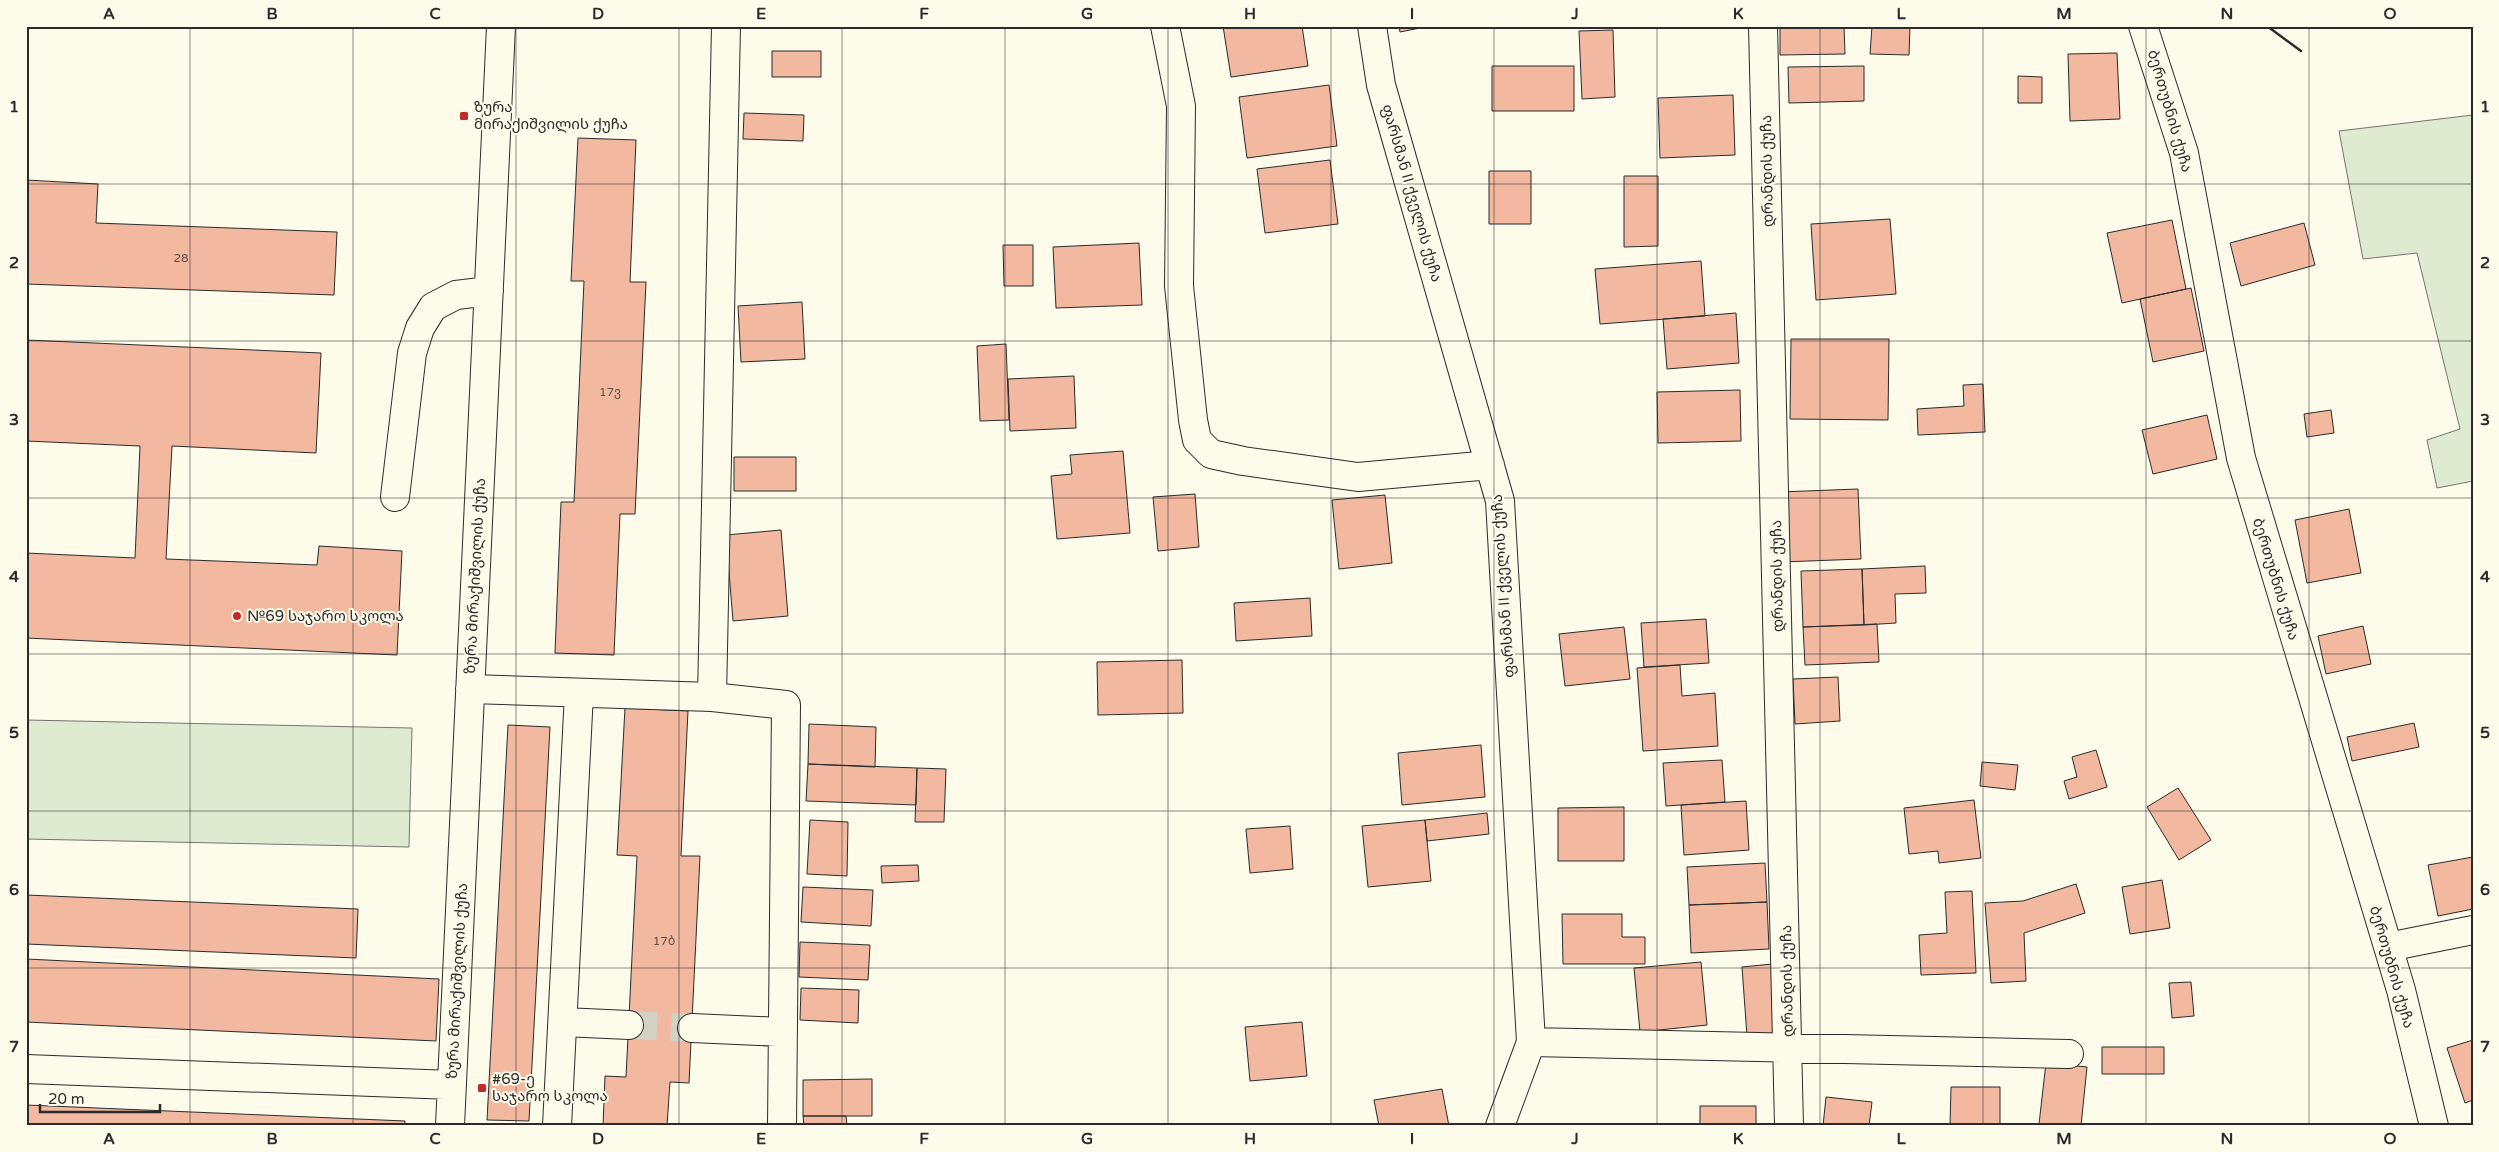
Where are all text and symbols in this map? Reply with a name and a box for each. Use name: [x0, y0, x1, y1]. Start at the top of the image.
text: A: [103, 4, 115, 24]
text: B: [266, 4, 278, 24]
text: C: [429, 4, 441, 24]
text: D: [592, 4, 604, 24]
text: E: [756, 4, 766, 24]
text: F: [919, 4, 929, 24]
text: G: [1081, 4, 1093, 24]
text: H: [1244, 4, 1256, 24]
text: I: [1410, 4, 1414, 24]
text: J: [1570, 4, 1579, 24]
text: K: [1733, 4, 1744, 24]
text: L: [1896, 4, 1906, 24]
text: M: [2056, 4, 2072, 24]
text: N: [2221, 4, 2233, 24]
text: O: [2384, 4, 2397, 24]
street label: ბერთუბნის ქუჩა: [2144, 48, 2196, 174]
text: 1: [9, 97, 19, 117]
text: 1: [2480, 97, 2490, 117]
place label: ზურა მირაქიშვილის ქუჩა: [474, 98, 628, 133]
street label: ფარსმან II ქველის ქუჩა: [1378, 102, 1446, 284]
marker: ზურა მირაქიშვილის ქუჩა: [458, 110, 470, 122]
street label: დრანდის ქუჩა: [1757, 115, 1777, 227]
house number: 28: [173, 251, 189, 265]
text: 2: [9, 253, 19, 273]
text: 2: [2480, 253, 2490, 273]
house number: 17ვ: [599, 385, 621, 399]
text: 3: [9, 410, 19, 430]
text: 3: [2480, 410, 2490, 430]
street label: ზურა მირაქიშვილის ქუჩა: [461, 477, 489, 675]
street label: ფარსმან II ქველის ქუჩა: [1488, 494, 1518, 678]
street label: ბერთუბნის ქუჩა: [2249, 516, 2303, 642]
street label: დრანდის ქუჩა: [1767, 520, 1787, 632]
text: 4: [9, 567, 19, 587]
text: 4: [2480, 567, 2490, 587]
place label: №69 საჯარო სკოლა: [247, 607, 404, 625]
marker: №69 საჯარო სკოლა: [231, 610, 243, 622]
text: 5: [9, 723, 19, 743]
text: 5: [2480, 723, 2490, 743]
text: 6: [9, 880, 19, 900]
text: 6: [2480, 880, 2490, 900]
street label: ზურა მირაქიშვილის ქუჩა: [443, 882, 471, 1080]
street label: ბერთუბნის ქუჩა: [2366, 904, 2418, 1030]
street label: დრანდის ქუჩა: [1777, 925, 1797, 1037]
house number: 17ბ: [653, 934, 675, 948]
text: 7: [9, 1037, 19, 1057]
text: 7: [2480, 1037, 2490, 1057]
place label: #69-ე საჯარო სკოლა: [492, 1070, 608, 1105]
scale bar: [40, 1082, 160, 1114]
marker: #69-ე საჯარო სკოლა: [476, 1082, 488, 1094]
text: 20 m: [48, 1090, 85, 1108]
text: A: [103, 1129, 115, 1149]
text: B: [266, 1129, 278, 1149]
text: C: [429, 1129, 441, 1149]
text: D: [592, 1129, 604, 1149]
text: E: [756, 1129, 766, 1149]
text: F: [919, 1129, 929, 1149]
text: G: [1081, 1129, 1093, 1149]
text: H: [1244, 1129, 1256, 1149]
text: I: [1410, 1129, 1414, 1149]
text: J: [1570, 1129, 1579, 1149]
text: K: [1733, 1129, 1744, 1149]
text: L: [1896, 1129, 1906, 1149]
text: M: [2056, 1129, 2072, 1149]
text: N: [2221, 1129, 2233, 1149]
text: O: [2384, 1129, 2397, 1149]

